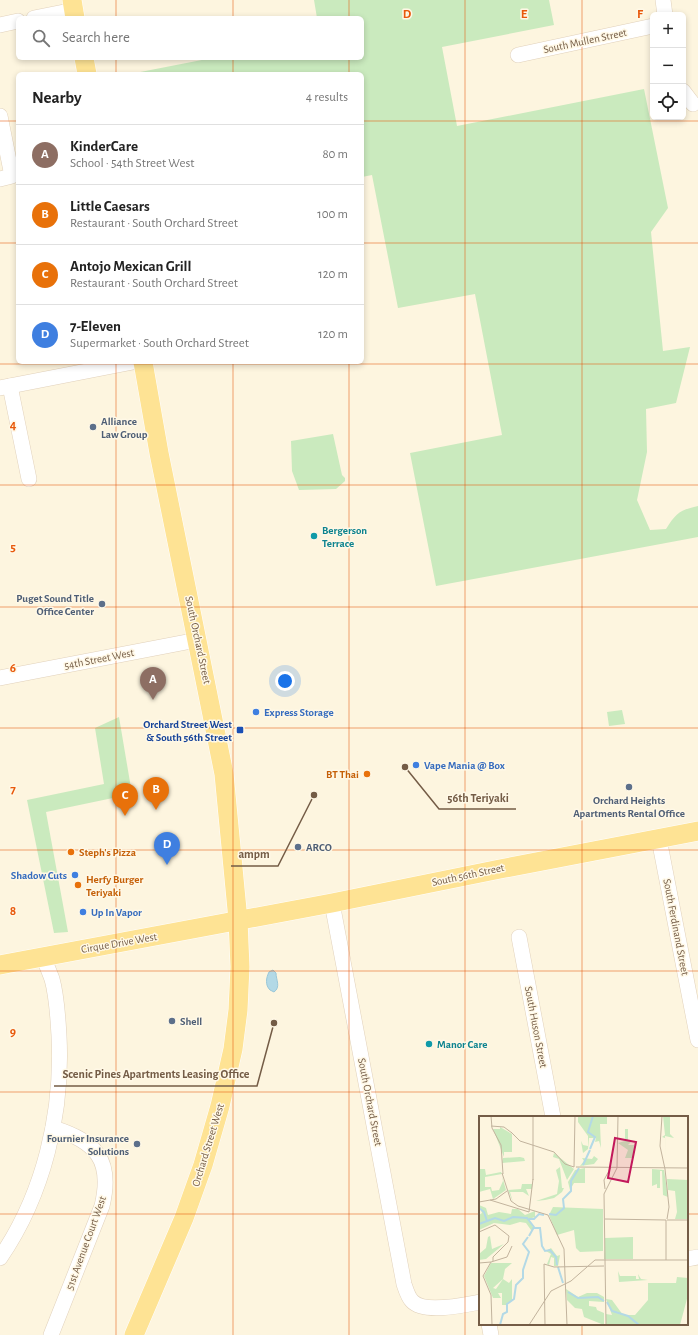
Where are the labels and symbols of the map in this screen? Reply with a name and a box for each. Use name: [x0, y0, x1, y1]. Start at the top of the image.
text: D: [403, 8, 412, 21]
text: E: [521, 8, 528, 21]
text: F: [637, 8, 644, 21]
street label: South Mullen Street: [542, 27, 628, 55]
place label: Alliance Law Group: [101, 416, 148, 440]
text: 4: [10, 419, 17, 432]
marker: Alliance Law Group: [88, 422, 98, 432]
place label: Bergerson Terrace: [322, 525, 367, 549]
marker: Bergerson Terrace: [309, 531, 319, 541]
text: 5: [10, 541, 16, 554]
place label: Puget Sound Title Office Center: [16, 593, 94, 617]
street label: South Orchard Street: [183, 595, 213, 685]
marker: Puget Sound Title Office Center: [97, 599, 107, 609]
street label: 54th Street West: [63, 647, 135, 671]
text: 6: [10, 662, 16, 675]
pin: A: [140, 667, 166, 700]
your location: [275, 671, 295, 691]
marker: Express Storage: [251, 707, 261, 717]
place label: Express Storage: [264, 707, 334, 718]
place label: Orchard Street West & South 56th Street: [143, 719, 232, 743]
marker: Orchard Street West & South 56th Street: [235, 725, 245, 735]
marker: Vape Mania @ Box: [411, 760, 421, 770]
place label: Vape Mania @ Box: [424, 760, 505, 771]
place label: BT Thai: [326, 769, 359, 780]
marker: BT Thai: [362, 769, 372, 779]
pin: B: [143, 777, 169, 810]
marker: Orchard Heights Apartments Rental Office: [624, 782, 634, 792]
text: 7: [10, 783, 16, 796]
pin: C: [112, 783, 138, 816]
callout: 56th Teriyaki: [439, 785, 516, 809]
text: 56th Teriyaki: [447, 792, 509, 805]
place label: Orchard Heights Apartments Rental Office: [573, 795, 685, 819]
pin: D: [154, 832, 180, 865]
callout: ampm: [231, 842, 278, 866]
marker: ARCO: [293, 842, 303, 852]
place label: ARCO: [306, 842, 332, 853]
marker: Steph's Pizza: [66, 847, 76, 857]
place label: Steph's Pizza: [79, 847, 137, 858]
text: ampm: [238, 848, 270, 860]
street label: South 56th Street: [431, 862, 506, 888]
place label: Shadow Cuts: [11, 870, 67, 881]
marker: Shadow Cuts: [70, 870, 80, 880]
place label: Herfy Burger Teriyaki: [86, 874, 143, 898]
street label: South Ferdinand Street: [661, 878, 691, 977]
marker: Herfy Burger Teriyaki: [73, 880, 83, 890]
text: 8: [10, 905, 16, 918]
marker: Up In Vapor: [78, 907, 88, 917]
place label: Up In Vapor: [91, 907, 142, 918]
street label: Cirque Drive West: [80, 931, 158, 955]
street label: South Huson Street: [523, 985, 549, 1069]
marker: Shell: [167, 1016, 177, 1026]
place label: Shell: [180, 1016, 202, 1027]
text: 9: [10, 1026, 16, 1039]
marker: Manor Care: [424, 1039, 434, 1049]
place label: Manor Care: [437, 1039, 488, 1050]
street label: South Orchard Street: [356, 1057, 384, 1147]
callout: Scenic Pines Apartments Leasing Office: [54, 1062, 257, 1086]
text: Scenic Pines Apartments Leasing Office: [62, 1068, 250, 1080]
street label: Orchard Street West: [190, 1102, 226, 1188]
inset map: [479, 1116, 688, 1325]
place label: Fournier Insurance Solutions: [47, 1133, 129, 1157]
marker: Fournier Insurance Solutions: [132, 1139, 142, 1149]
street label: 51st Avenue Court West: [64, 1194, 108, 1291]

